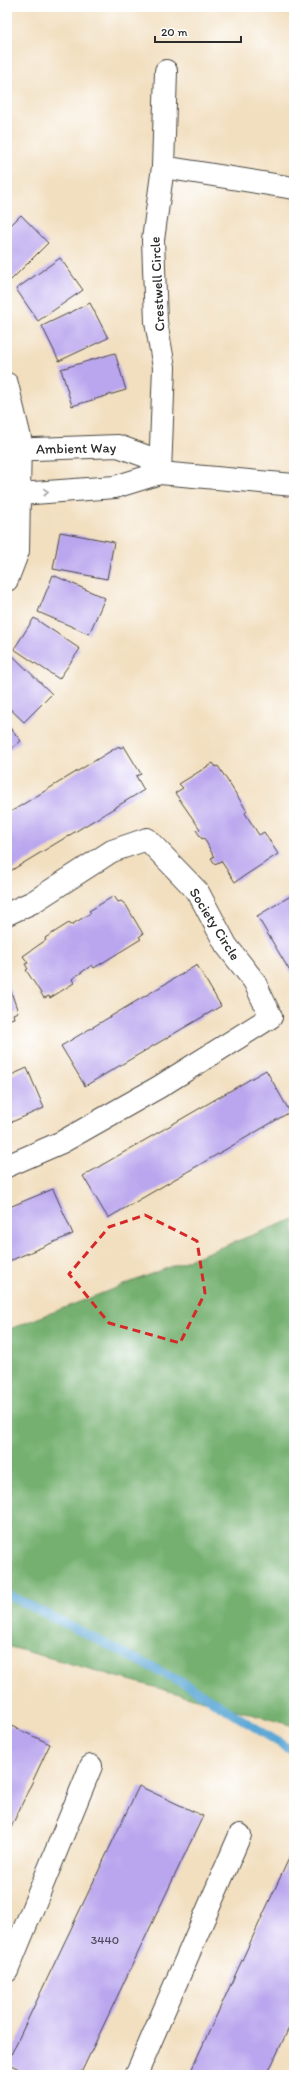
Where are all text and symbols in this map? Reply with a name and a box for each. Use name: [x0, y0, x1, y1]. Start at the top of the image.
scale bar: [155, 18, 241, 44]
text: 20 m: [161, 25, 188, 39]
street label: Crestwell Circle: [147, 236, 168, 332]
street label: Ambient Way: [36, 439, 117, 458]
one-way arrow: [43, 487, 49, 496]
street label: Society Circle: [186, 885, 244, 964]
house number: 3440: [91, 1933, 119, 1947]

